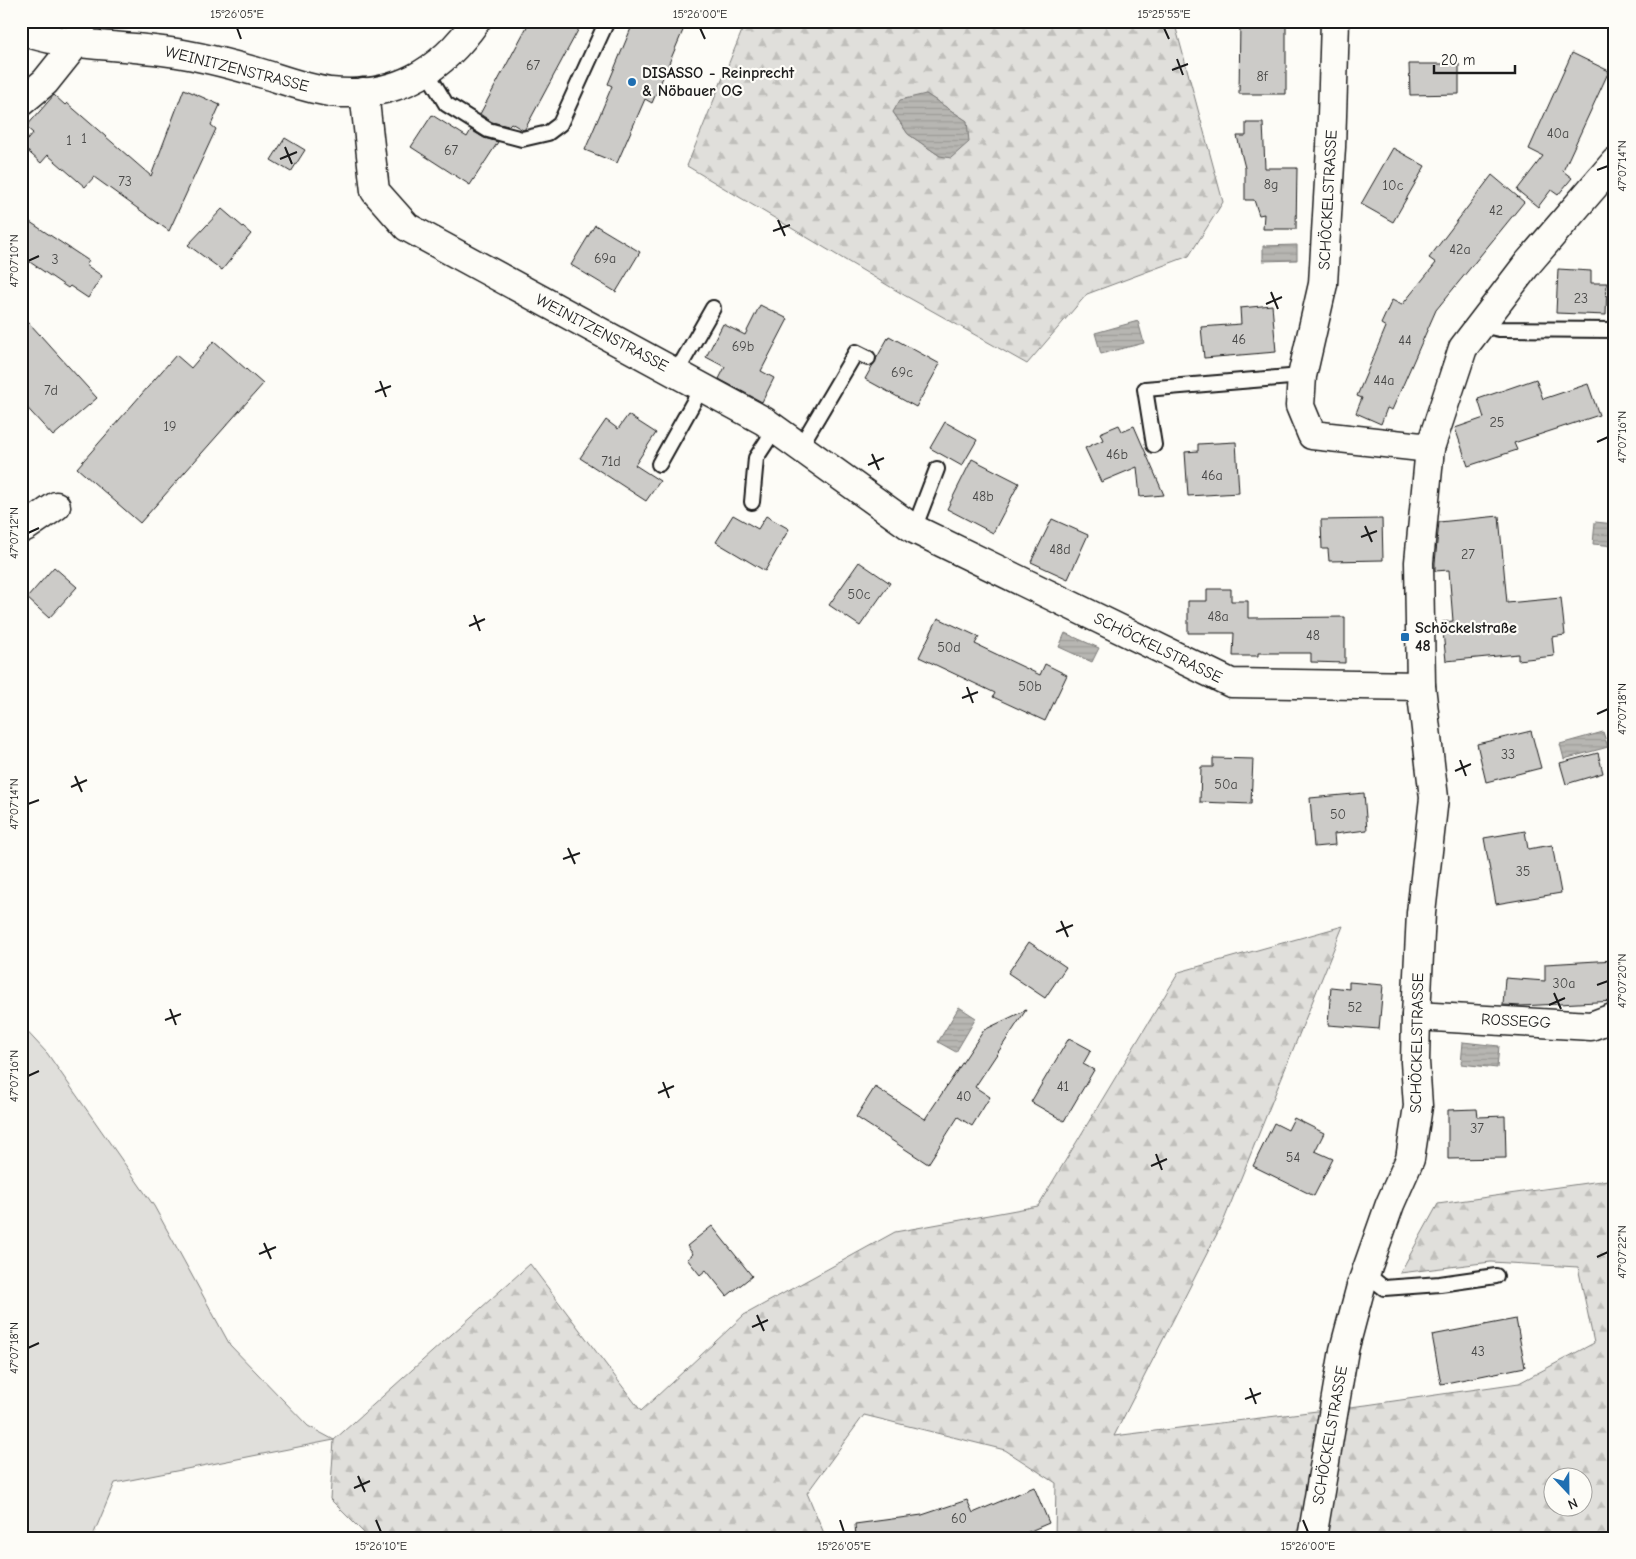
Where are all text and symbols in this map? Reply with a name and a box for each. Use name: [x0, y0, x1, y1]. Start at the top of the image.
text: 15°26'05"E: [210, 7, 264, 21]
text: 15°26'00"E: [673, 7, 727, 21]
text: 15°25'55"E: [1138, 7, 1190, 21]
street label: WEINITZENSTRASSE: [163, 42, 311, 96]
scale bar: [1434, 42, 1515, 74]
text: 20 m: [1441, 51, 1475, 69]
house number: 67: [526, 57, 540, 74]
place label: DISASSO - Reinprecht & Nöbauer OG: [642, 64, 795, 100]
house number: 8f: [1256, 68, 1269, 85]
marker: DISASSO - Reinprecht & Nöbauer OG: [626, 76, 638, 88]
house number: 40a: [1547, 125, 1569, 142]
street label: SCHÖCKELSTRASSE: [1315, 129, 1341, 271]
house number: 1: [81, 130, 87, 147]
house number: 1: [66, 132, 72, 149]
text: 47°07'14"N: [1615, 140, 1629, 192]
house number: 67: [444, 142, 458, 159]
house number: 73: [118, 173, 132, 190]
house number: 8g: [1264, 176, 1278, 193]
house number: 10c: [1383, 177, 1404, 194]
house number: 42: [1489, 202, 1503, 219]
text: 47°07'10"N: [7, 234, 21, 288]
house number: 42a: [1449, 241, 1471, 258]
house number: 69a: [594, 250, 616, 267]
house number: 3: [51, 251, 59, 268]
street label: WEINITZENSTRASSE: [533, 290, 672, 376]
house number: 23: [1574, 290, 1588, 307]
house number: 46: [1232, 331, 1246, 348]
house number: 44: [1398, 332, 1412, 349]
house number: 69b: [732, 338, 754, 355]
house number: 69c: [891, 364, 913, 381]
house number: 44a: [1374, 372, 1394, 389]
house number: 7d: [44, 382, 58, 399]
text: 47°07'16"N: [1615, 411, 1629, 463]
house number: 25: [1490, 414, 1504, 431]
house number: 19: [164, 418, 176, 435]
house number: 46b: [1106, 446, 1128, 463]
house number: 71d: [601, 453, 621, 470]
house number: 46a: [1201, 467, 1223, 484]
house number: 48b: [972, 488, 994, 505]
text: 47°07'12"N: [7, 507, 21, 559]
house number: 48d: [1049, 541, 1071, 558]
house number: 27: [1461, 546, 1475, 563]
house number: 50c: [848, 586, 871, 603]
house number: 48a: [1207, 608, 1229, 625]
street label: SCHÖCKELSTRASSE: [1091, 609, 1225, 687]
place label: Schöckelstraße 48: [1415, 619, 1517, 655]
house number: 48: [1306, 627, 1320, 644]
marker: Schöckelstraße 48: [1399, 631, 1411, 643]
house number: 50d: [937, 639, 961, 656]
house number: 50b: [1018, 678, 1042, 695]
text: 47°07'18"N: [1615, 683, 1629, 735]
house number: 33: [1501, 746, 1515, 763]
house number: 50a: [1214, 776, 1238, 793]
text: 47°07'14"N: [7, 778, 21, 830]
house number: 50: [1330, 806, 1346, 823]
house number: 35: [1516, 863, 1530, 880]
text: 47°07'20"N: [1615, 954, 1629, 1008]
street label: SCHÖCKELSTRASSE: [1407, 972, 1427, 1113]
house number: 30a: [1553, 975, 1575, 992]
house number: 52: [1348, 999, 1362, 1016]
street label: ROSSEGG: [1481, 1010, 1551, 1032]
text: 47°07'16"N: [7, 1050, 21, 1102]
house number: 41: [1057, 1078, 1069, 1095]
house number: 40: [956, 1088, 972, 1105]
house number: 37: [1470, 1120, 1484, 1137]
house number: 54: [1286, 1149, 1300, 1166]
text: 47°07'22"N: [1615, 1225, 1629, 1279]
text: 47°07'18"N: [7, 1322, 21, 1374]
house number: 43: [1471, 1343, 1485, 1360]
street label: SCHÖCKELSTRASSE: [1309, 1364, 1351, 1506]
north arrow: [1544, 1466, 1594, 1516]
text: N: [1565, 1494, 1580, 1513]
house number: 60: [951, 1510, 967, 1527]
text: 15°26'10"E: [355, 1539, 407, 1553]
text: 15°26'05"E: [817, 1539, 871, 1553]
text: 15°26'00"E: [1281, 1539, 1335, 1553]

